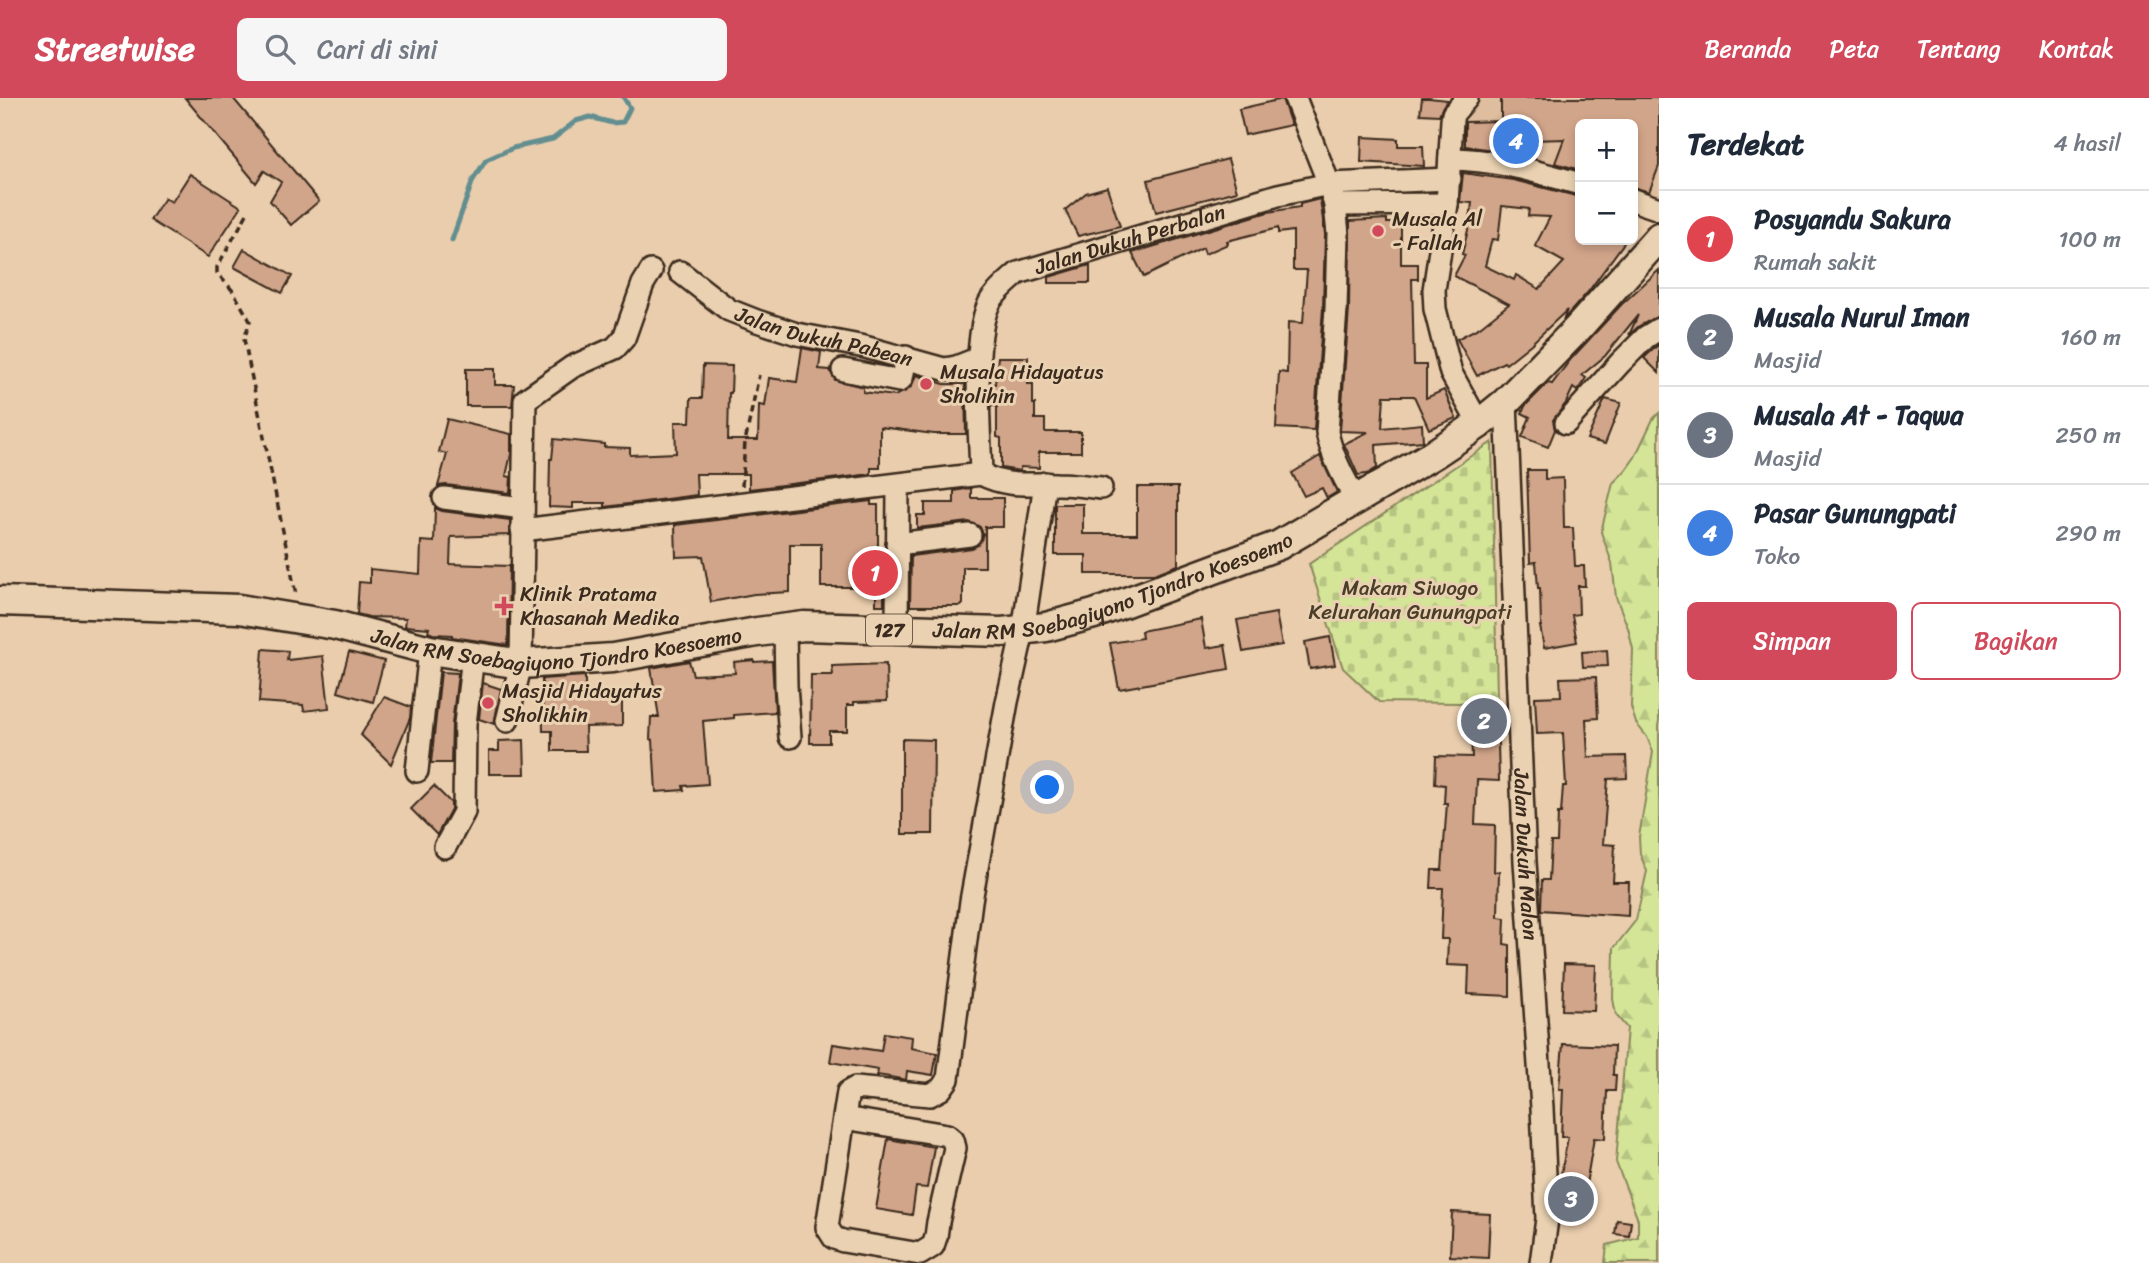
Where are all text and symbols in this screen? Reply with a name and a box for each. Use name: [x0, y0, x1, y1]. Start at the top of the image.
search box: [237, 18, 727, 81]
text: Streetwise: [35, 20, 195, 78]
text: Cari di sini: [317, 26, 438, 72]
text: Beranda: [1704, 28, 1791, 70]
text: Peta: [1829, 28, 1879, 70]
text: Tentang: [1917, 28, 2001, 70]
text: Kontak: [2039, 28, 2114, 70]
icon: search: [261, 30, 299, 68]
pin: 4: [1493, 115, 1539, 167]
text: Terdekat: [1687, 117, 1804, 171]
map controls: [1575, 119, 1638, 245]
button: +: [1575, 119, 1638, 182]
text: 4 hasil: [2054, 123, 2121, 164]
button: −: [1575, 182, 1638, 245]
street label: Jalan Dukuh Perbalan: [1029, 193, 1230, 286]
text: Posyandu Sakura: [1754, 196, 1951, 242]
place label: Musala Al - Fallah: [1392, 200, 1483, 262]
text: 1: [1705, 219, 1715, 260]
text: 100 m: [2058, 219, 2121, 260]
marker: Musala Al - Fallah: [1370, 223, 1386, 239]
text: Rumah sakit: [1754, 242, 1877, 283]
text: Musala Nurul Iman: [1754, 294, 1970, 340]
street label: Jalan Dukuh Pabean: [728, 295, 917, 378]
text: 2: [1703, 317, 1717, 358]
text: 160 m: [2060, 317, 2121, 358]
text: Masjid: [1754, 340, 1821, 381]
place label: Musala Hidayatus Sholihin: [940, 353, 1104, 415]
marker: Musala Hidayatus Sholihin: [918, 376, 934, 392]
text: Musala At - Taqwa: [1754, 392, 1963, 438]
text: 3: [1704, 415, 1716, 456]
text: 250 m: [2055, 415, 2121, 456]
text: Masjid: [1754, 438, 1821, 479]
text: Pasar Gunungpati: [1754, 490, 1956, 536]
text: 4: [1703, 513, 1717, 554]
text: 290 m: [2055, 513, 2121, 554]
street label: Jalan RM Soebagiyono Tjondro Koesoemo: [931, 521, 1301, 651]
text: Toko: [1754, 536, 1800, 577]
pin: 1: [852, 547, 898, 599]
park label: Makam Siwogo Kelurahan Gunungpati: [1308, 569, 1513, 631]
place label: Klinik Pratama Khasanah Medika: [520, 575, 680, 637]
marker: Klinik Pratama Khasanah Medika: [494, 596, 514, 616]
button: Simpan: [1687, 602, 1897, 680]
button: Bagikan: [1911, 602, 2121, 680]
road number: 127: [866, 614, 912, 646]
text: Jalan RM Soebagiyono Tjondro Koesoemo: [366, 616, 745, 683]
street label: Jalan RM Soebagiyono Tjondro Koesoemo: [368, 619, 746, 645]
place label: Masjid Hidayatus Sholikhin: [502, 672, 662, 734]
marker: Masjid Hidayatus Sholikhin: [480, 695, 496, 711]
pin: 2: [1461, 695, 1507, 747]
street label: Jalan Dukuh Malon: [1502, 767, 1549, 942]
your location: [1030, 770, 1064, 804]
pin: 3: [1548, 1173, 1594, 1225]

